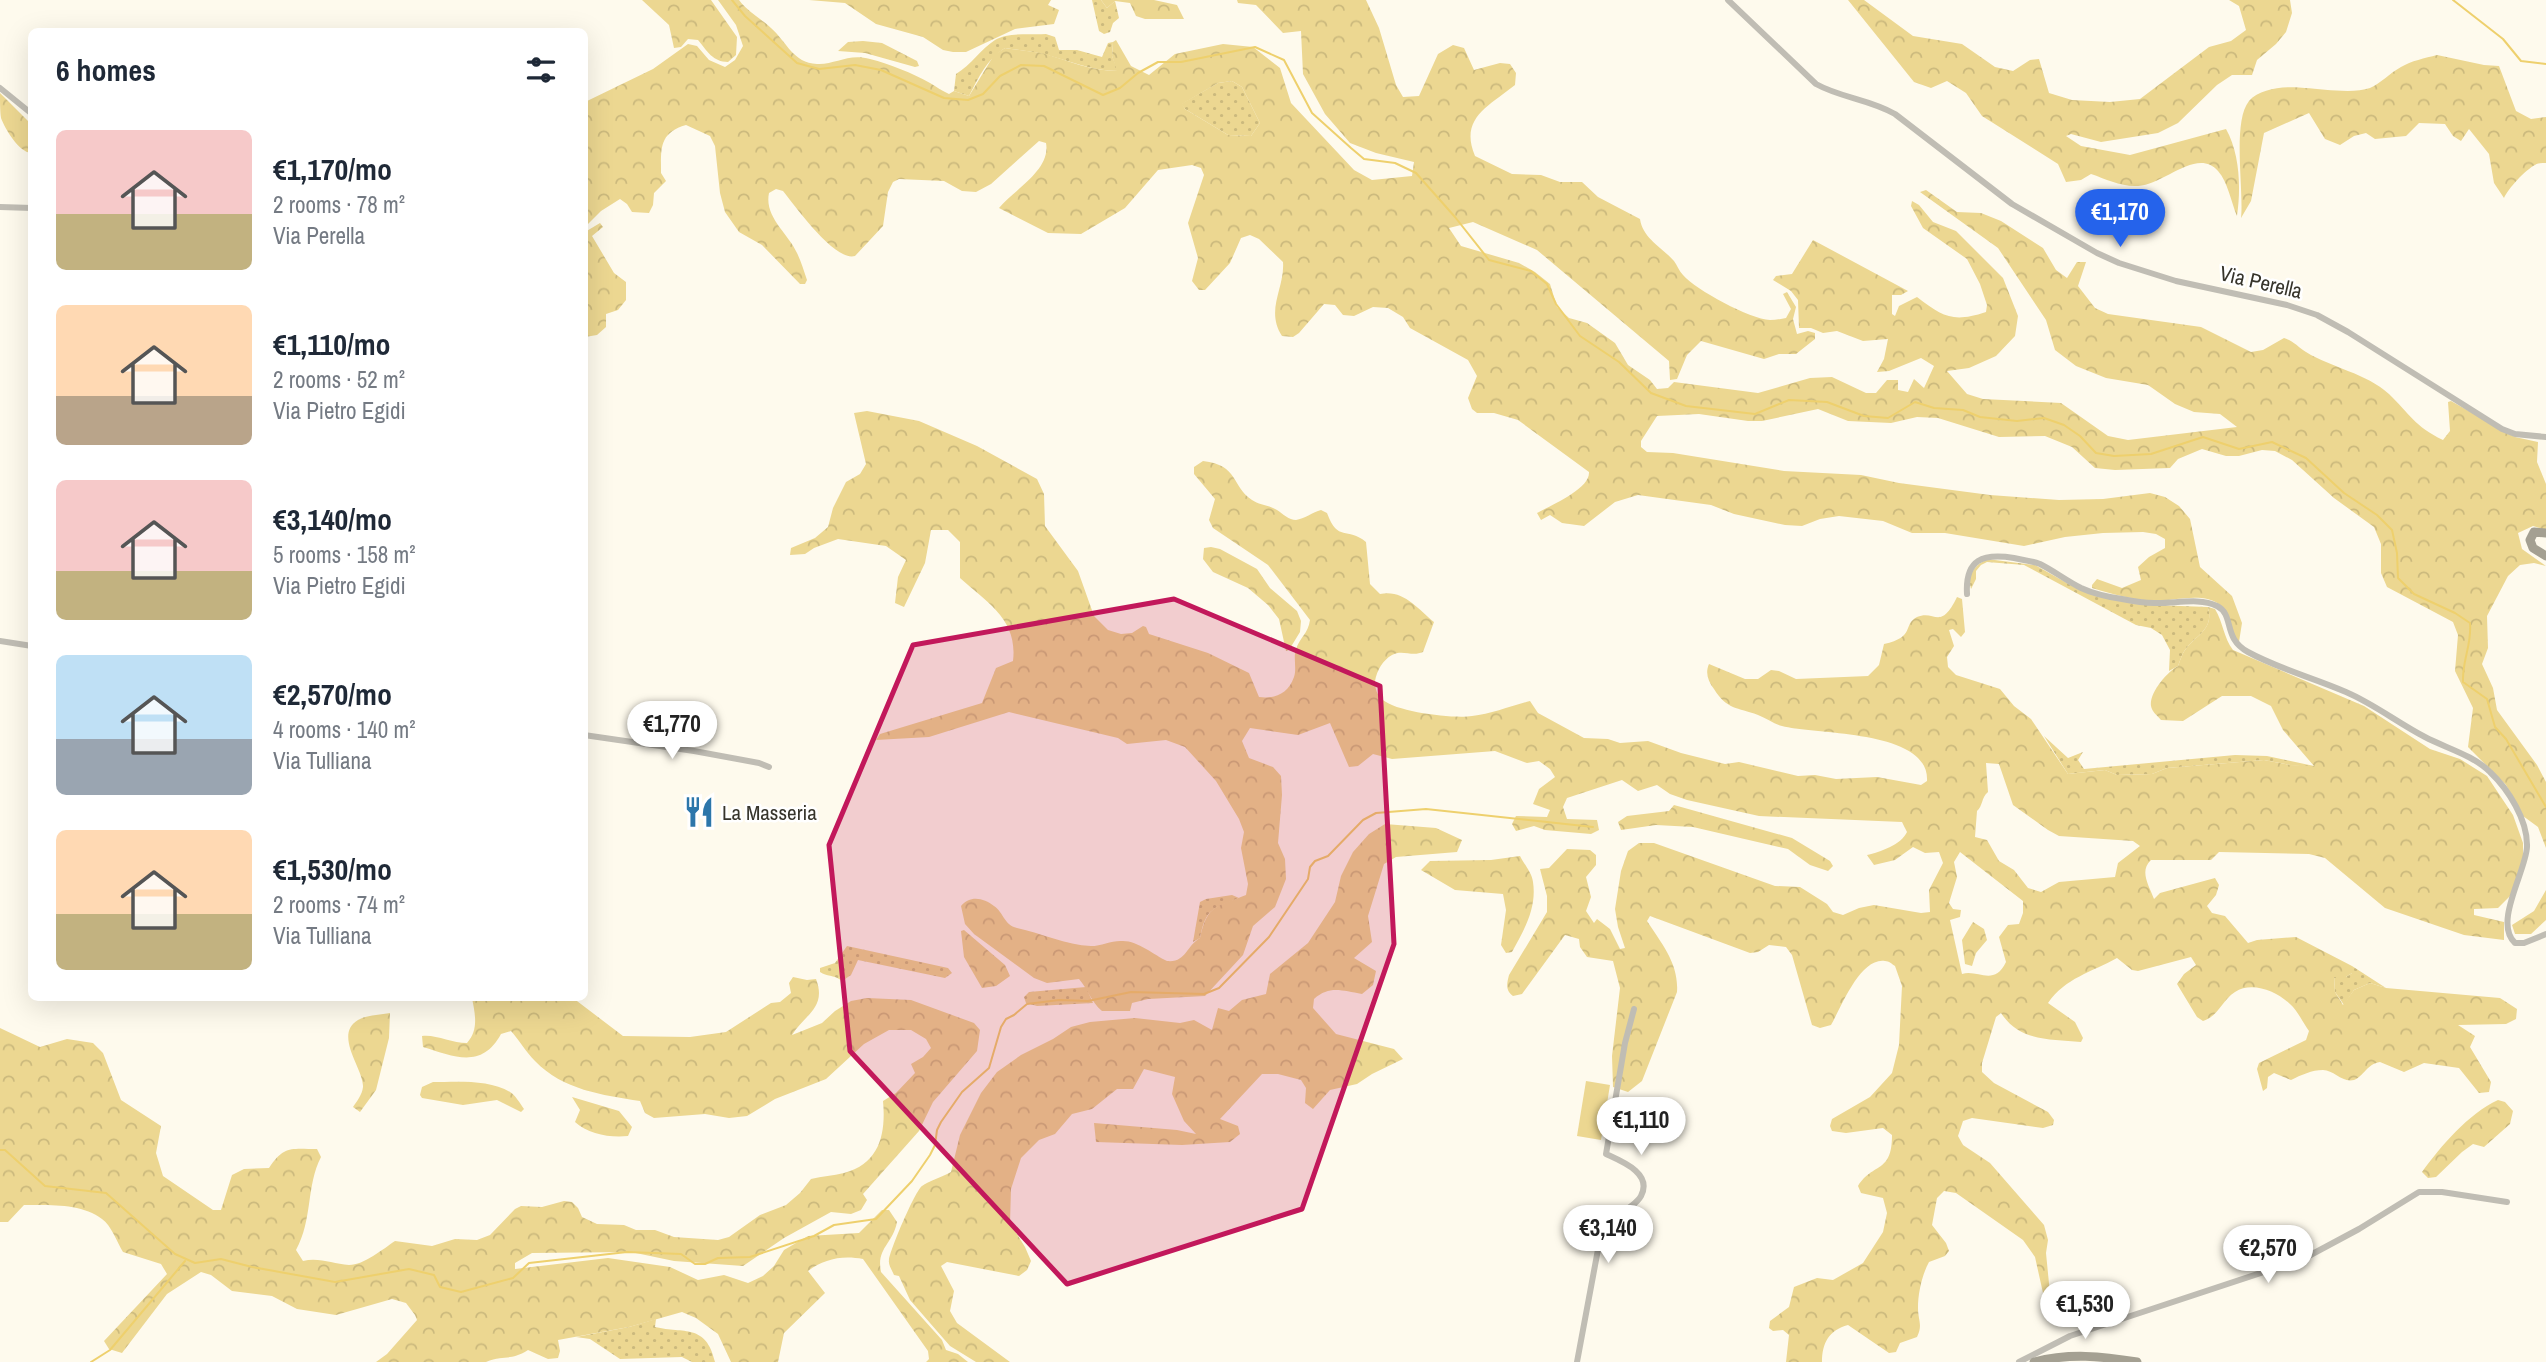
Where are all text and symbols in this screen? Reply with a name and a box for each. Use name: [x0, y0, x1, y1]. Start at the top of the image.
text: 6 homes: [56, 50, 156, 90]
icon: filters: [522, 51, 560, 89]
text: €1,170/mo: [273, 149, 392, 189]
icon: home: [112, 158, 196, 242]
text: 2 rooms · 78 m²: [273, 189, 405, 220]
pin: €1,170: [2063, 190, 2177, 249]
text: €1,170: [2091, 196, 2149, 227]
text: Via Perella: [273, 220, 365, 251]
street label: Via Perella: [2217, 258, 2306, 306]
text: €1,110/mo: [273, 324, 391, 364]
icon: home: [112, 333, 196, 417]
text: 2 rooms · 52 m²: [273, 364, 405, 395]
text: Via Pietro Egidi: [273, 395, 406, 426]
text: €3,140/mo: [273, 499, 392, 539]
icon: home: [112, 508, 196, 592]
text: 5 rooms · 158 m²: [273, 539, 416, 570]
text: Via Pietro Egidi: [273, 570, 406, 601]
text: €2,570/mo: [273, 674, 392, 714]
icon: home: [112, 683, 196, 767]
pin: €1,770: [615, 702, 729, 761]
text: €1,770: [643, 708, 701, 739]
text: 4 rooms · 140 m²: [273, 714, 416, 745]
text: Via Tulliana: [273, 745, 371, 776]
restaurant icon: La Masseria: [682, 795, 716, 829]
place label: La Masseria: [722, 798, 817, 827]
text: €1,530/mo: [273, 849, 392, 889]
icon: home: [112, 858, 196, 942]
text: 2 rooms · 74 m²: [273, 889, 405, 920]
text: Via Tulliana: [273, 920, 371, 951]
pin: €1,110: [1584, 1098, 1698, 1157]
text: €1,110: [1613, 1104, 1669, 1135]
pin: €3,140: [1551, 1206, 1665, 1265]
text: €3,140: [1579, 1212, 1637, 1243]
pin: €2,570: [2211, 1226, 2325, 1285]
text: €2,570: [2239, 1232, 2297, 1263]
pin: €1,530: [2028, 1282, 2142, 1341]
text: €1,530: [2056, 1288, 2114, 1319]

